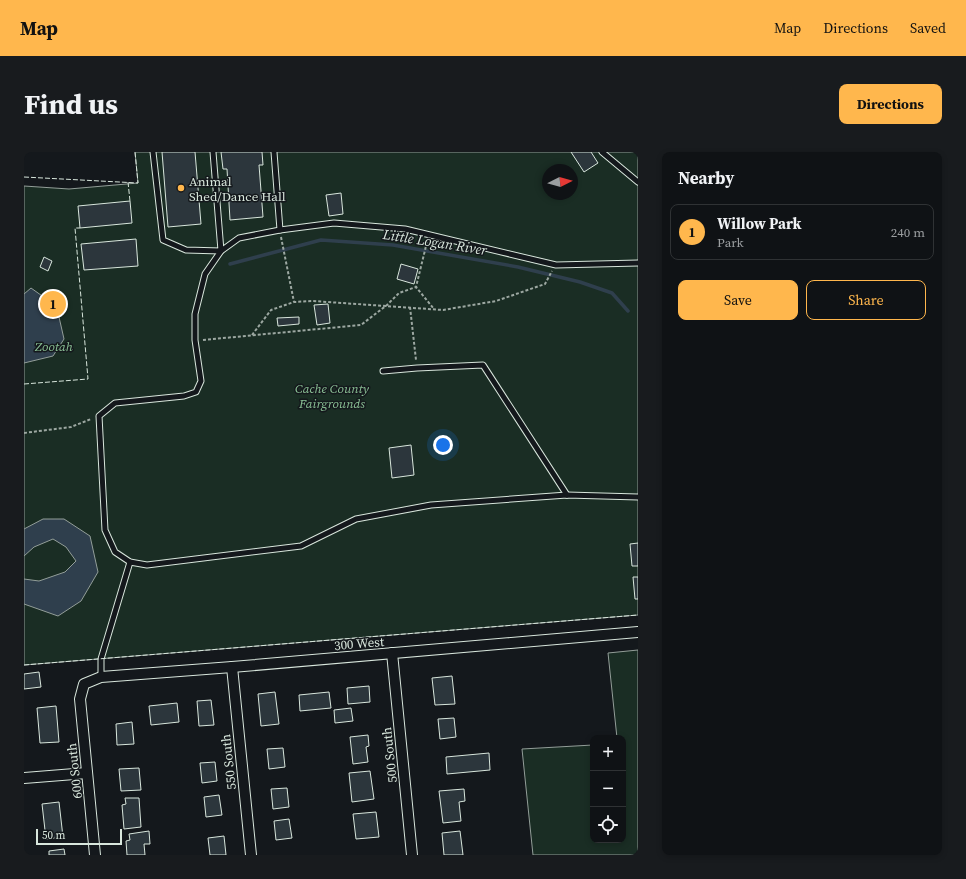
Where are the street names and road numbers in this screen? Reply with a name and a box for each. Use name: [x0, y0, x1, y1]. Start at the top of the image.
street label: 300 West: [333, 633, 386, 654]
street label: 500 South: [378, 726, 401, 784]
street label: 550 South: [217, 733, 240, 791]
street label: 600 South: [63, 742, 86, 800]

